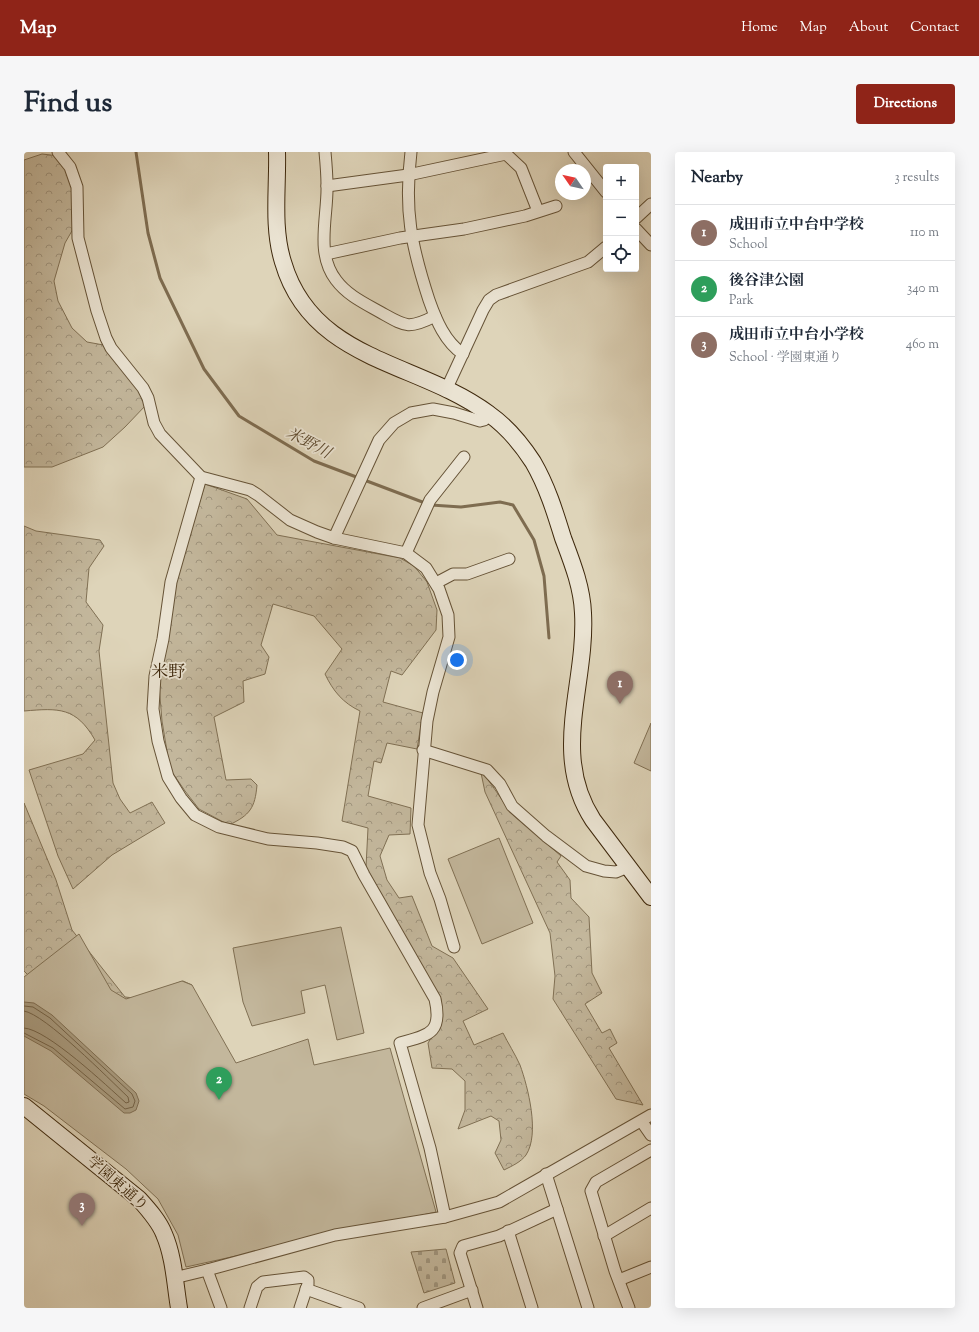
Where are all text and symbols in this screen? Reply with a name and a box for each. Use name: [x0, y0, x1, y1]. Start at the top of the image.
text: Map: [20, 15, 57, 42]
text: Home: [741, 18, 778, 38]
text: Map: [800, 18, 827, 38]
text: About: [849, 18, 888, 38]
text: Contact: [910, 18, 959, 38]
text: Find us: [24, 84, 112, 124]
button: Directions: [856, 84, 955, 124]
north arrow: [555, 164, 591, 200]
map controls: [603, 164, 639, 272]
button: +: [603, 164, 639, 200]
text: Nearby: [691, 166, 743, 190]
text: 3 results: [894, 169, 939, 187]
button: −: [603, 200, 639, 236]
text: 成田市立中台中学校: [729, 215, 864, 236]
text: 1: [702, 224, 706, 242]
text: 110 m: [910, 224, 939, 242]
button: locate: [603, 236, 639, 272]
text: School: [729, 236, 768, 254]
text: 後谷津公園: [729, 271, 804, 292]
text: 2: [701, 280, 707, 298]
text: 340 m: [907, 280, 939, 298]
text: Park: [729, 292, 754, 310]
text: 成田市立中台小学校: [729, 325, 864, 346]
text: 3: [701, 336, 707, 354]
text: 460 m: [906, 336, 939, 354]
text: School · 学園東通り: [729, 349, 842, 367]
water label: 米野川: [281, 423, 336, 467]
your location: [447, 650, 467, 670]
district label: 米野: [151, 661, 185, 685]
pin: 1: [607, 671, 633, 704]
pin: 2: [206, 1067, 232, 1100]
street label: 学園東通り: [82, 1152, 152, 1217]
pin: 3: [69, 1193, 95, 1226]

